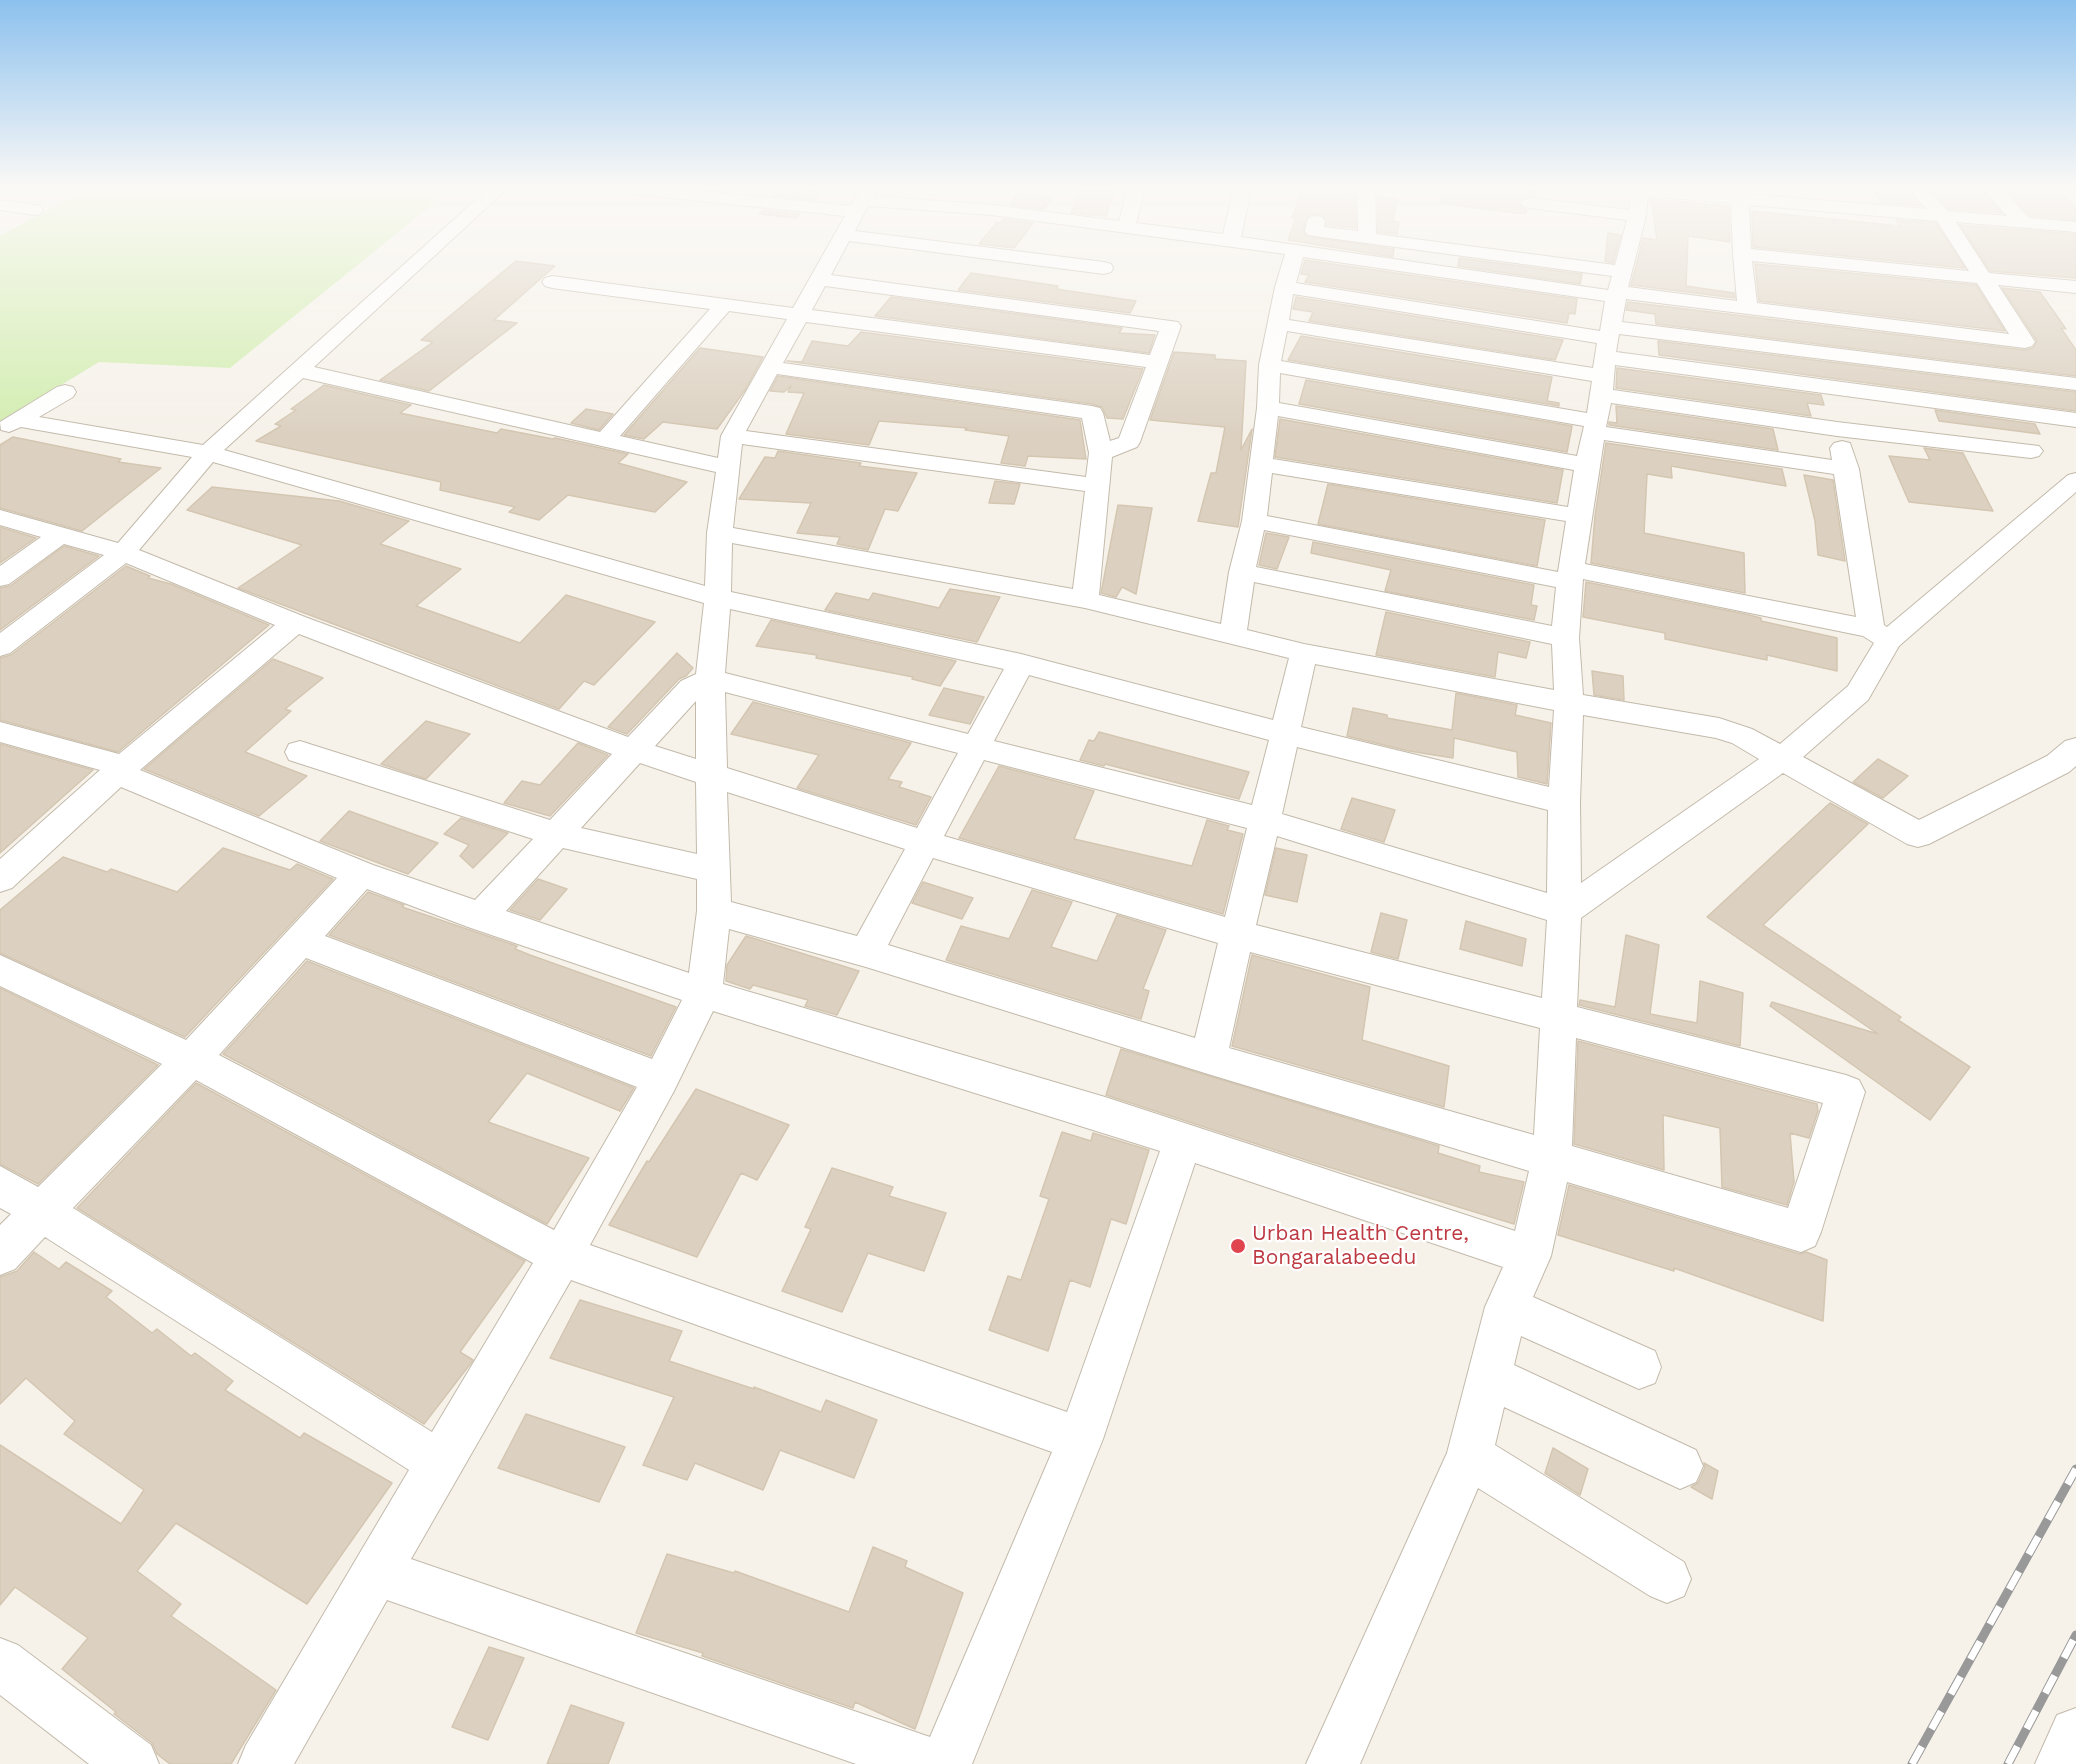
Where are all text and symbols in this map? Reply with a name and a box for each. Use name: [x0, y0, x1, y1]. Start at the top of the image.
place label: Urban Health Centre, Bongaralabeedu: [1252, 1221, 1469, 1271]
marker: Urban Health Centre, Bongaralabeedu: [1229, 1237, 1247, 1255]

